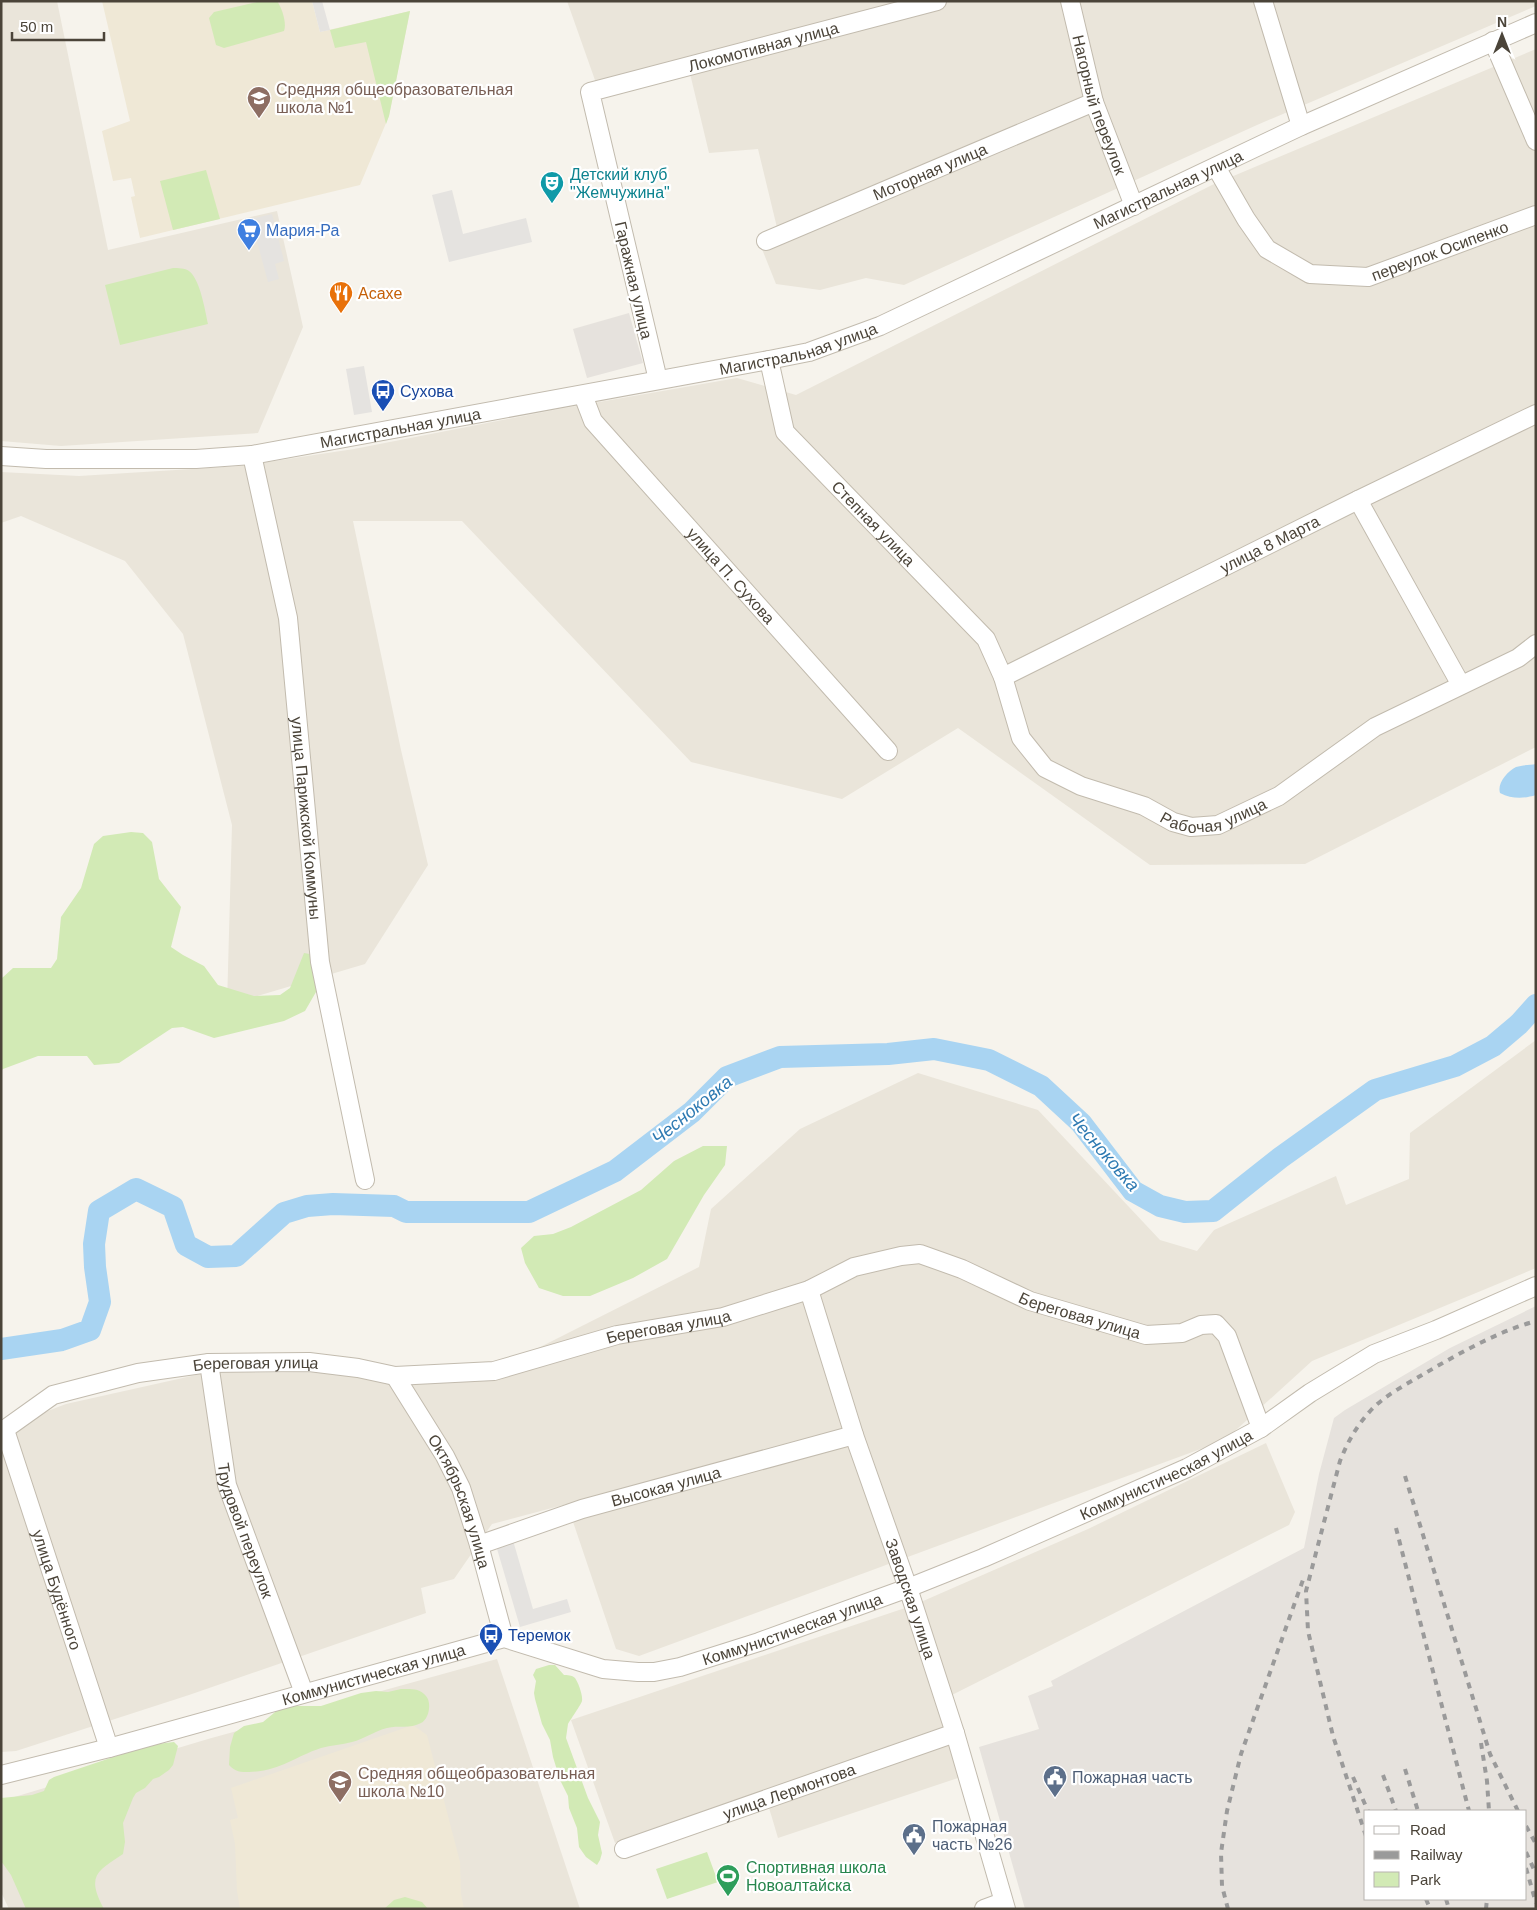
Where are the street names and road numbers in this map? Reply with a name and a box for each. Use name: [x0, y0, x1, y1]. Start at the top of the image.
street label: Локомотивная улица: [686, 19, 840, 75]
street label: Нагорный переулок: [1069, 33, 1129, 178]
street label: Моторная улица: [871, 140, 990, 204]
street label: Магистральная улица: [1091, 147, 1245, 232]
street label: переулок Осипенко: [1369, 218, 1511, 284]
street label: Гаражная улица: [612, 220, 655, 341]
street label: Магистральная улица: [718, 320, 880, 378]
street label: Магистральная улица: [319, 405, 482, 451]
street label: Степная улица: [828, 478, 918, 570]
street label: улица 8 Марта: [1217, 513, 1322, 576]
street label: улица П. Сухова: [684, 524, 778, 627]
street label: улица Парижской Коммуны: [288, 716, 324, 920]
street label: Рабочая улица: [1157, 795, 1269, 836]
street label: Береговая улица: [1016, 1289, 1143, 1342]
street label: Береговая улица: [604, 1307, 733, 1347]
street label: Береговая улица: [192, 1354, 320, 1374]
street label: Коммунистическая улица: [1077, 1426, 1255, 1523]
street label: Октябрьская улица: [425, 1431, 493, 1570]
street label: Трудовой переулок: [215, 1462, 276, 1601]
street label: Высокая улица: [609, 1464, 723, 1510]
street label: улица Будённого: [29, 1528, 84, 1652]
street label: Заводская улица: [882, 1536, 938, 1661]
street label: Коммунистическая улица: [700, 1590, 884, 1668]
street label: Коммунистическая улица: [280, 1641, 467, 1708]
street label: улица Лермонтова: [721, 1761, 858, 1823]

